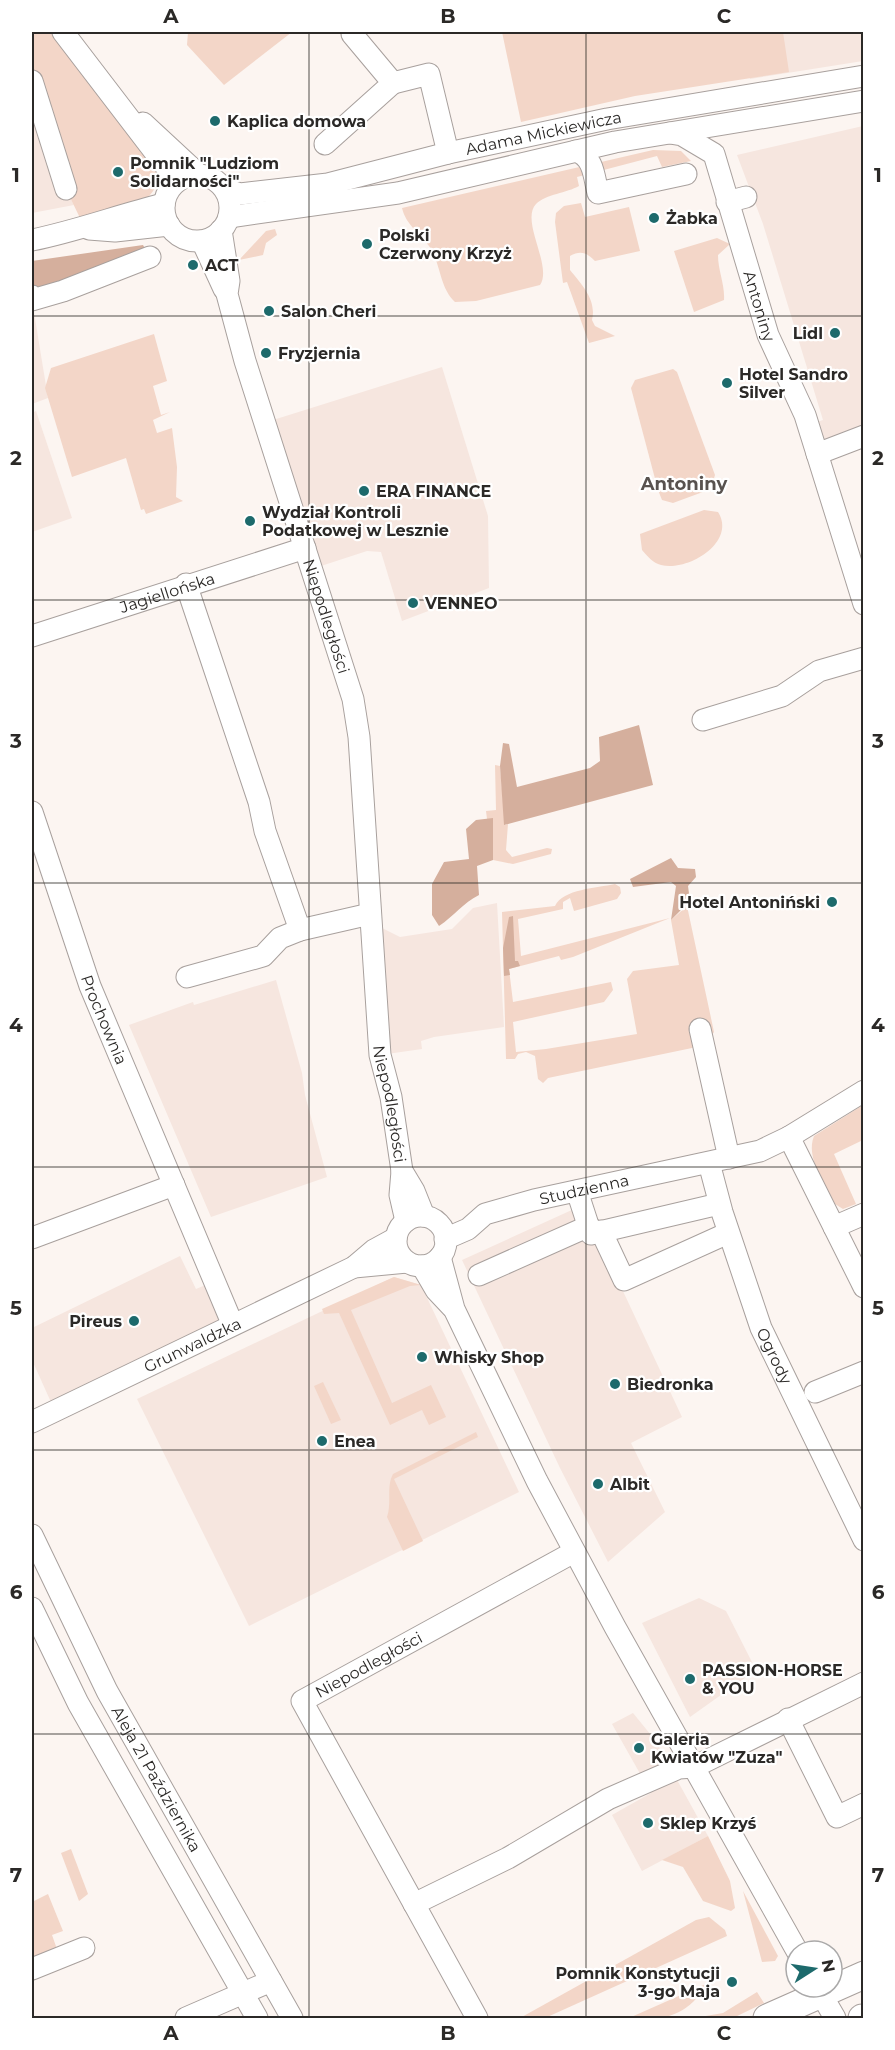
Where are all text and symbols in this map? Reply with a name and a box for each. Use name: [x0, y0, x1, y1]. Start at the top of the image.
text: A: [162, 4, 179, 28]
text: B: [440, 4, 456, 28]
text: C: [717, 4, 732, 28]
street label: Adama Mickiewicza: [464, 107, 623, 159]
place label: Kaplica domowa: [227, 112, 366, 131]
marker: Kaplica domowa: [208, 114, 222, 128]
place label: Pomnik "Ludziom Solidarności": [130, 154, 279, 191]
text: 1: [12, 163, 20, 187]
text: 1: [874, 163, 882, 187]
marker: Pomnik "Ludziom Solidarności": [111, 165, 125, 179]
place label: Żabka: [666, 209, 718, 228]
marker: Żabka: [647, 211, 661, 225]
place label: Polski Czerwony Krzyż: [379, 226, 512, 263]
marker: Polski Czerwony Krzyż: [360, 237, 374, 251]
place label: ACT: [204, 256, 238, 275]
marker: ACT: [186, 258, 200, 272]
street label: Antoniny: [740, 268, 779, 345]
place label: Salon Cheri: [281, 302, 376, 321]
marker: Salon Cheri: [262, 304, 276, 318]
place label: Lidl: [793, 324, 823, 343]
marker: Lidl: [828, 326, 842, 340]
place label: Fryzjernia: [278, 344, 361, 363]
marker: Fryzjernia: [259, 346, 273, 360]
place label: Hotel Sandro Silver: [739, 365, 848, 402]
marker: Hotel Sandro Silver: [720, 376, 734, 390]
text: 2: [10, 446, 22, 470]
text: 2: [872, 446, 884, 470]
district label: Antoniny: [640, 473, 727, 495]
place label: ERA FINANCE: [376, 482, 491, 501]
marker: ERA FINANCE: [357, 484, 371, 498]
place label: Wydział Kontroli Podatkowej w Lesznie: [262, 503, 449, 540]
marker: Wydział Kontroli Podatkowej w Lesznie: [243, 514, 257, 528]
street label: Niepodległości: [299, 556, 354, 676]
street label: Jagiellońska: [116, 568, 217, 617]
place label: VENNEO: [424, 594, 498, 613]
marker: VENNEO: [406, 596, 420, 610]
text: 3: [9, 729, 22, 753]
text: 3: [871, 729, 884, 753]
place label: Hotel Antoniński: [679, 893, 820, 912]
marker: Hotel Antoniński: [825, 895, 839, 909]
street label: Prochownia: [77, 972, 132, 1067]
text: 4: [9, 1013, 23, 1037]
text: 4: [871, 1013, 885, 1037]
street label: Niepodległości: [370, 1045, 410, 1164]
street label: Studzienna: [538, 1170, 631, 1208]
text: 5: [10, 1296, 22, 1320]
text: 5: [872, 1296, 884, 1320]
place label: Pireus: [69, 1312, 122, 1331]
street label: Grunwaldzka: [141, 1313, 244, 1376]
marker: Pireus: [127, 1314, 141, 1328]
street label: Ogrody: [753, 1325, 796, 1387]
place label: Whisky Shop: [434, 1348, 544, 1367]
marker: Whisky Shop: [415, 1350, 429, 1364]
place label: Biedronka: [627, 1375, 714, 1394]
marker: Biedronka: [608, 1377, 622, 1391]
place label: Enea: [334, 1432, 376, 1451]
marker: Enea: [315, 1434, 329, 1448]
place label: Albit: [609, 1475, 650, 1494]
marker: Albit: [591, 1477, 605, 1491]
text: 6: [10, 1580, 23, 1604]
text: 6: [872, 1580, 885, 1604]
street label: Niepodległości: [312, 1628, 425, 1702]
place label: PASSION-HORSE & YOU: [702, 1661, 843, 1698]
marker: PASSION-HORSE & YOU: [683, 1672, 697, 1686]
street label: Aleja 21 Października: [108, 1703, 205, 1855]
place label: Galeria Kwiatów "Zuza": [651, 1730, 783, 1767]
marker: Galeria Kwiatów "Zuza": [632, 1741, 646, 1755]
place label: Sklep Krzyś: [660, 1814, 757, 1833]
marker: Sklep Krzyś: [641, 1816, 655, 1830]
text: 7: [10, 1863, 22, 1887]
text: 7: [872, 1863, 884, 1887]
north arrow: [784, 1939, 844, 1999]
text: N: [818, 1958, 839, 1974]
place label: Pomnik Konstytucji 3-go Maja: [555, 1964, 720, 2001]
marker: Pomnik Konstytucji 3-go Maja: [725, 1975, 739, 1989]
text: A: [162, 2021, 179, 2045]
text: B: [440, 2021, 456, 2045]
text: C: [717, 2021, 732, 2045]

